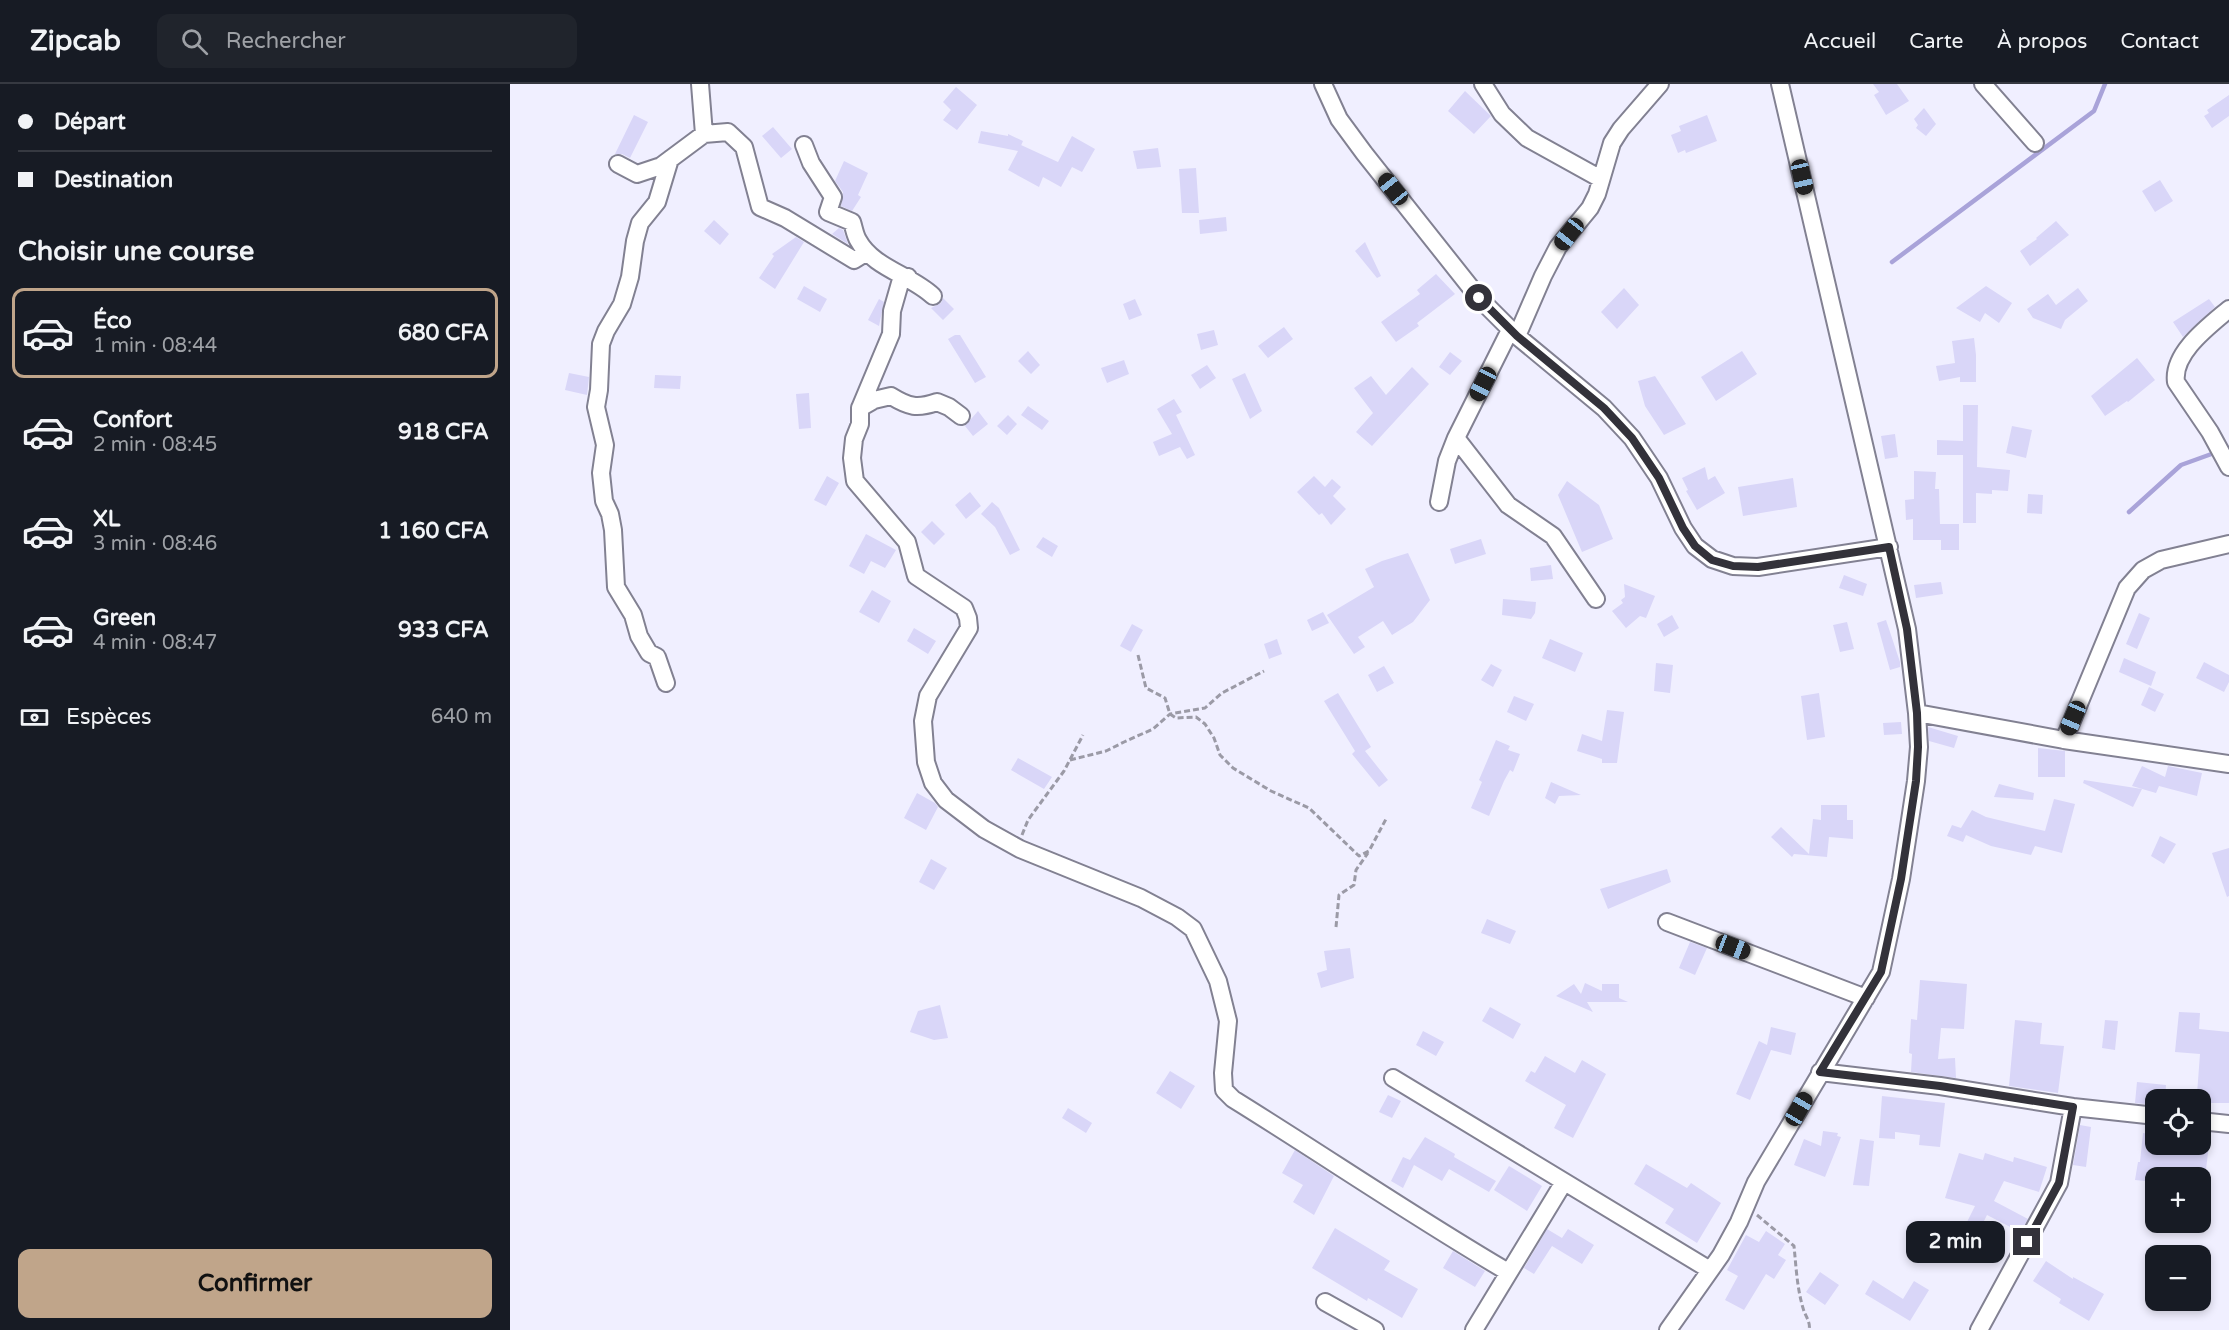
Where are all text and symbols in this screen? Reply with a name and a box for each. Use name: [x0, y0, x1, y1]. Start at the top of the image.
search box: [157, 14, 577, 68]
text: Zipcab: [30, 24, 121, 58]
icon: search: [178, 25, 211, 58]
text: Rechercher: [226, 28, 346, 54]
text: Accueil: [1803, 29, 1876, 54]
text: Carte: [1909, 29, 1963, 54]
text: À propos: [1996, 29, 2087, 54]
text: Contact: [2120, 29, 2199, 54]
text: Départ: [54, 109, 126, 135]
car: [1789, 157, 1815, 197]
text: Destination: [54, 167, 173, 193]
car: [1375, 169, 1411, 209]
car: [1551, 214, 1587, 254]
text: Choisir une course: [18, 235, 254, 268]
route start: [1465, 284, 1492, 311]
icon: car: [21, 306, 75, 360]
text: Éco: [93, 308, 132, 334]
text: 680 CFA: [398, 320, 489, 346]
text: 1 min · 08:44: [93, 334, 217, 358]
car: [1467, 364, 1499, 404]
icon: car: [21, 405, 75, 459]
text: Confort: [93, 407, 172, 433]
text: 918 CFA: [398, 419, 489, 445]
text: 2 min · 08:45: [93, 433, 217, 457]
icon: car: [21, 504, 75, 558]
text: XL: [93, 506, 120, 532]
text: 1 160 CFA: [378, 518, 489, 544]
text: 3 min · 08:46: [93, 532, 217, 556]
icon: car: [21, 603, 75, 657]
text: Green: [93, 605, 156, 631]
text: 933 CFA: [398, 617, 489, 643]
text: 4 min · 08:47: [93, 631, 217, 655]
car: [2058, 698, 2088, 738]
icon: cash: [18, 701, 51, 734]
text: Espèces: [66, 704, 151, 730]
text: 640 m: [431, 705, 492, 729]
car: [1713, 932, 1753, 962]
car: [1782, 1089, 1816, 1129]
map controls: [2145, 1089, 2211, 1311]
button: locate: [2145, 1089, 2211, 1155]
button: +: [2145, 1167, 2211, 1233]
callout: 2 min: [1907, 1221, 2006, 1263]
route end: [2013, 1228, 2040, 1255]
text: 2 min: [1929, 1230, 1982, 1254]
button: −: [2145, 1245, 2211, 1311]
button: Confirmer: [18, 1249, 492, 1318]

